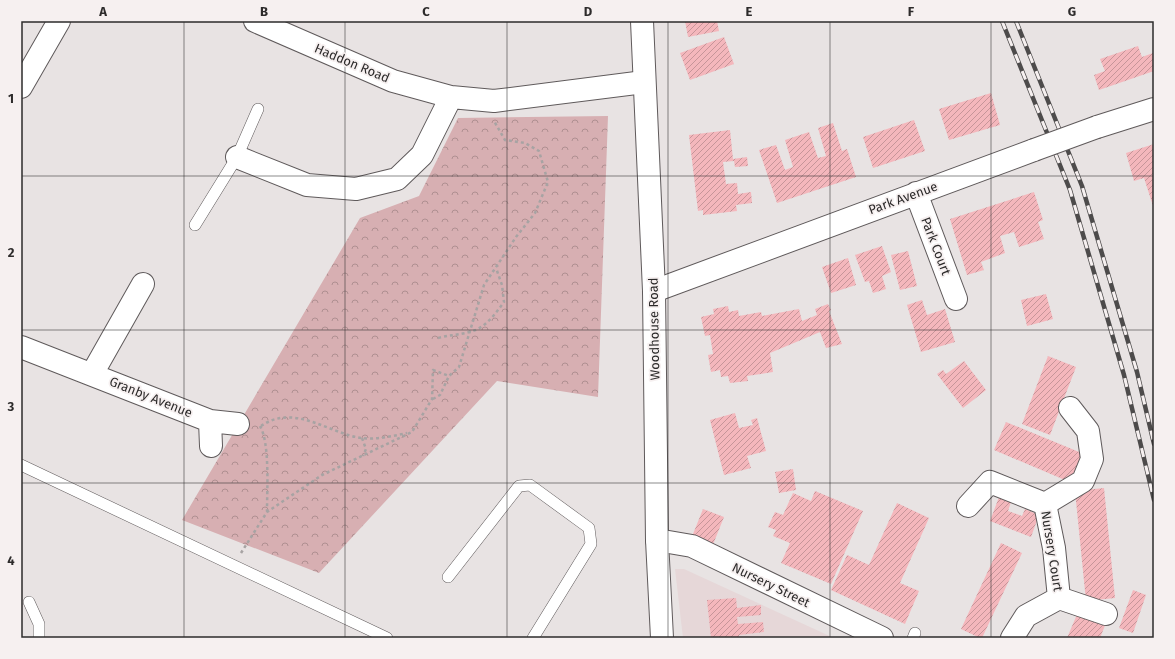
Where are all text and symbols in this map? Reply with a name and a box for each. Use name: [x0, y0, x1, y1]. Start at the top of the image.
text: A: [98, 4, 107, 19]
text: B: [260, 4, 268, 19]
text: C: [422, 4, 430, 19]
text: D: [584, 4, 593, 19]
text: E: [746, 4, 753, 19]
text: F: [908, 4, 915, 19]
text: G: [1068, 4, 1076, 19]
street label: Haddon Road: [312, 40, 392, 86]
text: 1: [8, 91, 14, 106]
street label: Park Avenue: [867, 179, 939, 217]
street label: Park Court: [918, 215, 954, 277]
text: 2: [8, 245, 15, 260]
street label: Woodhouse Road: [646, 277, 662, 381]
street label: Granby Avenue: [107, 374, 195, 420]
text: 3: [7, 399, 15, 414]
street label: Nursery Court: [1038, 510, 1066, 593]
text: 4: [7, 553, 15, 568]
street label: Nursery Street: [730, 560, 813, 610]

